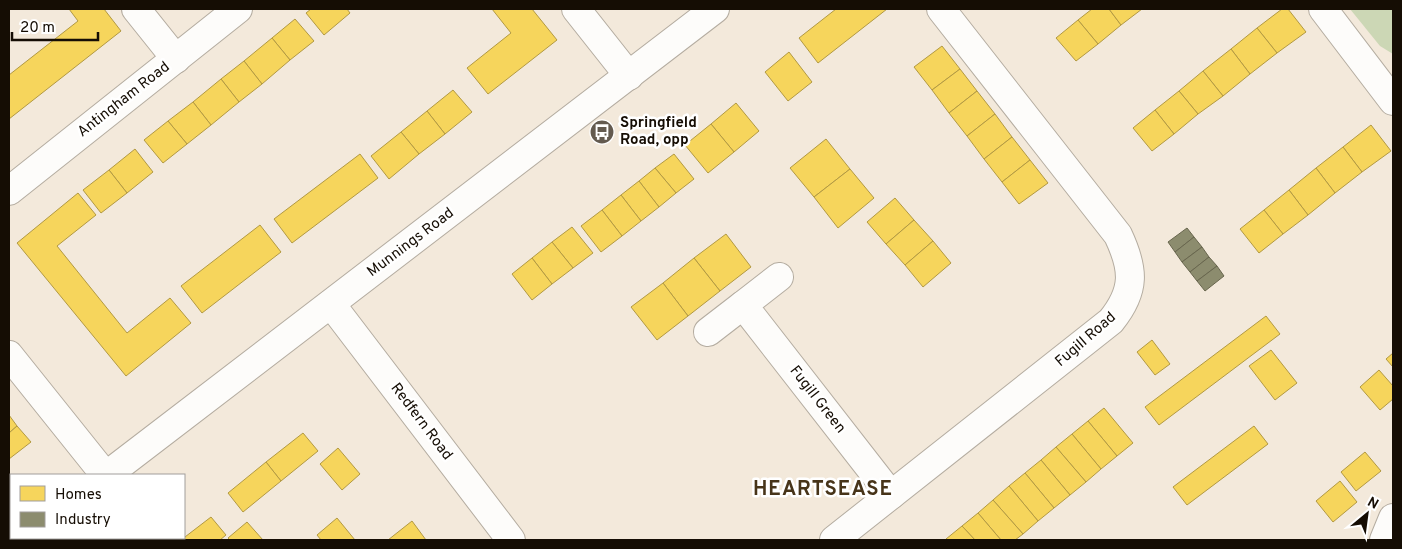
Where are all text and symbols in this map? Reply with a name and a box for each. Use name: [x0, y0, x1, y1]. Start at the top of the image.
scale bar: [12, 10, 99, 42]
text: 20 m: [20, 19, 55, 38]
street label: Antingham Road: [74, 58, 174, 142]
place label: Springfield Road, opp: [620, 114, 697, 150]
bus stop icon: Springfield Road, opp: [589, 119, 615, 145]
street label: Munnings Road: [364, 204, 458, 282]
street label: Fugill Road: [1052, 308, 1120, 372]
street label: Fugill Green: [785, 362, 849, 438]
street label: Redfern Road: [386, 380, 456, 464]
legend: [10, 474, 185, 539]
district label: HEARTSEASE: [753, 477, 893, 503]
text: Homes: [55, 486, 102, 505]
north arrow: [1342, 489, 1392, 539]
text: N: [1364, 494, 1381, 514]
text: Industry: [55, 511, 111, 530]

